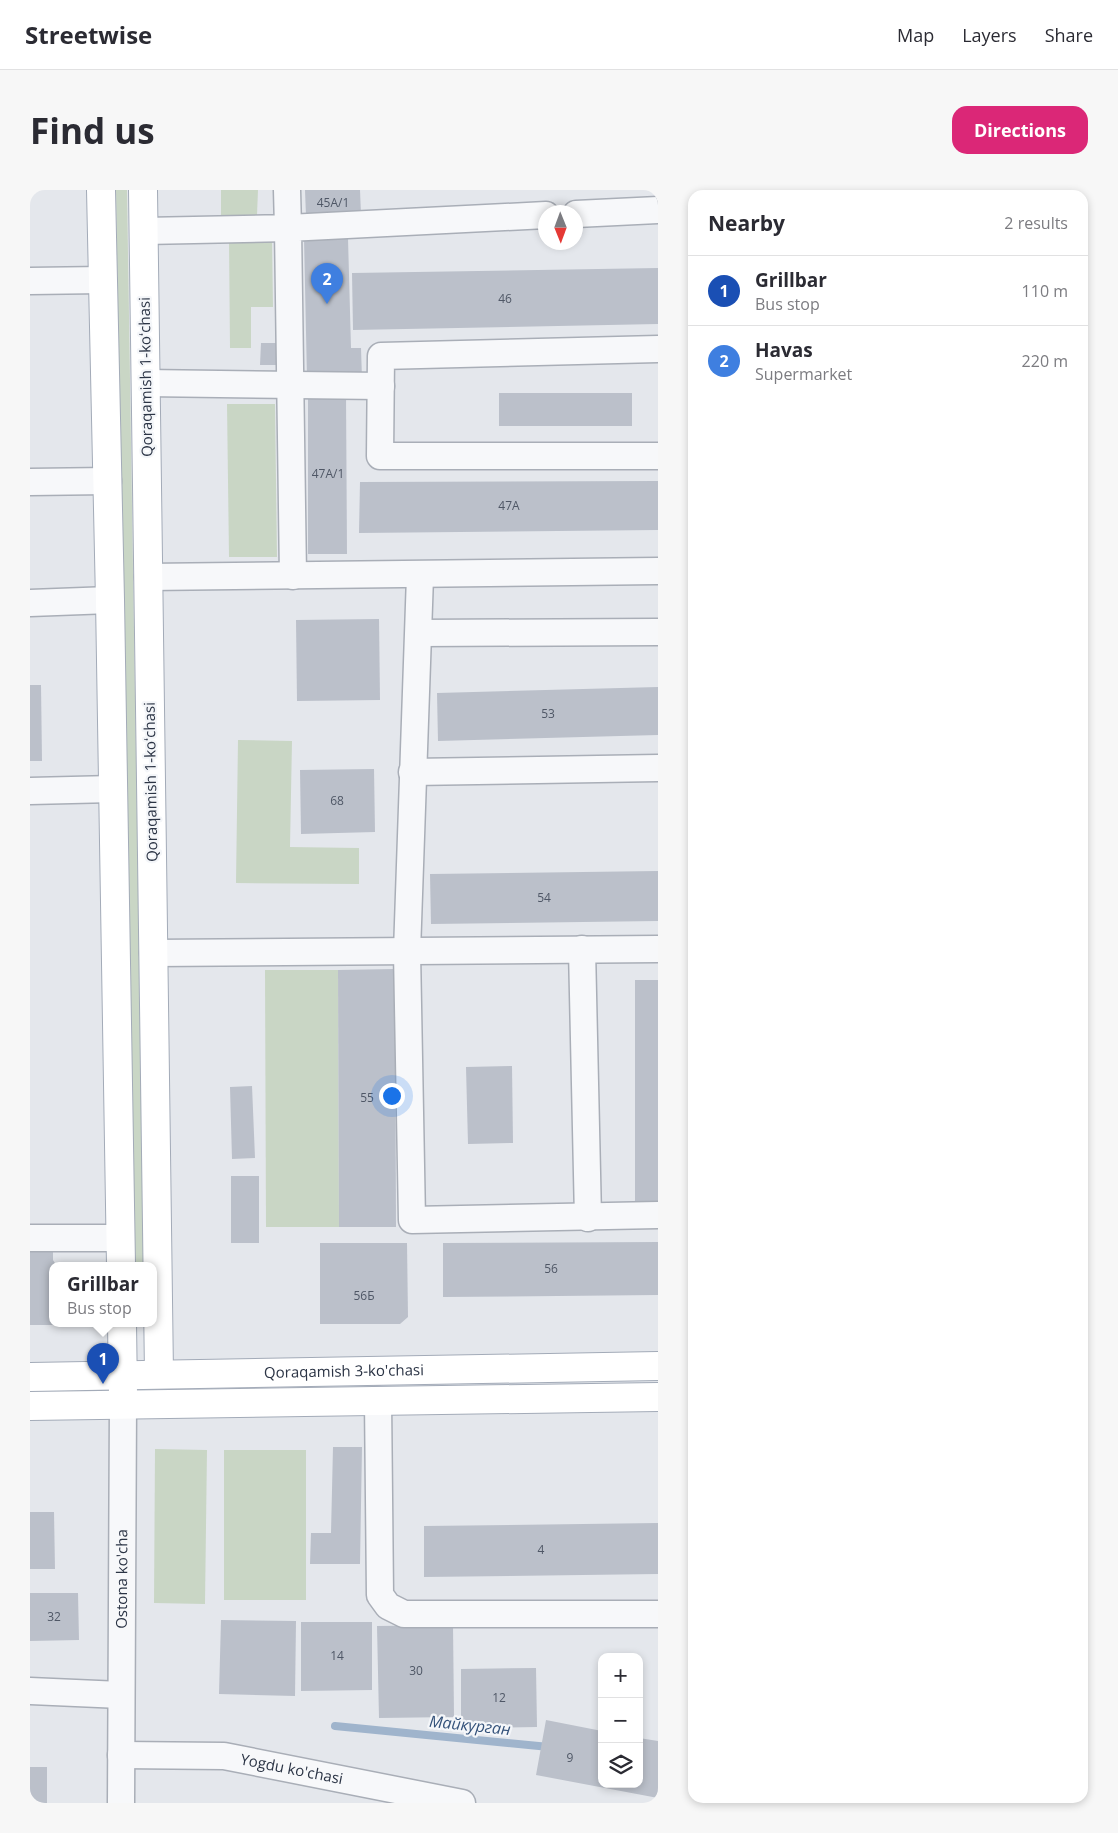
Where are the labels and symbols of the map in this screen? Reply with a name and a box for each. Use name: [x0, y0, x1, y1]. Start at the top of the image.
house number: 45A/1: [317, 194, 349, 211]
north arrow: [538, 205, 583, 250]
pin: 2: [311, 263, 343, 304]
house number: 46: [498, 290, 512, 307]
street label: Qoraqamish 1-koʻchasi: [134, 297, 156, 457]
house number: 47A/1: [312, 465, 344, 482]
house number: 47A: [498, 497, 520, 514]
street label: Qoraqamish 1-koʻchasi: [139, 702, 161, 862]
house number: 53: [541, 705, 555, 722]
house number: 68: [330, 792, 344, 809]
house number: 54: [537, 889, 551, 906]
your location: [379, 1083, 405, 1109]
house number: 55: [360, 1089, 374, 1106]
house number: 56: [544, 1260, 558, 1277]
house number: 56Б: [353, 1287, 375, 1304]
pin: 1: [87, 1343, 119, 1384]
street label: Qoraqamish 3-ko'chasi: [264, 1359, 424, 1382]
street label: Ostona ko'cha: [111, 1529, 131, 1629]
house number: 4: [538, 1541, 545, 1558]
house number: 32: [47, 1608, 61, 1625]
house number: 14: [330, 1647, 344, 1664]
house number: 30: [409, 1662, 423, 1679]
house number: 12: [492, 1689, 506, 1706]
water label: Майкурган: [428, 1710, 512, 1740]
street label: Yogdu ko'chasi: [239, 1749, 345, 1788]
house number: 9: [567, 1749, 574, 1766]

